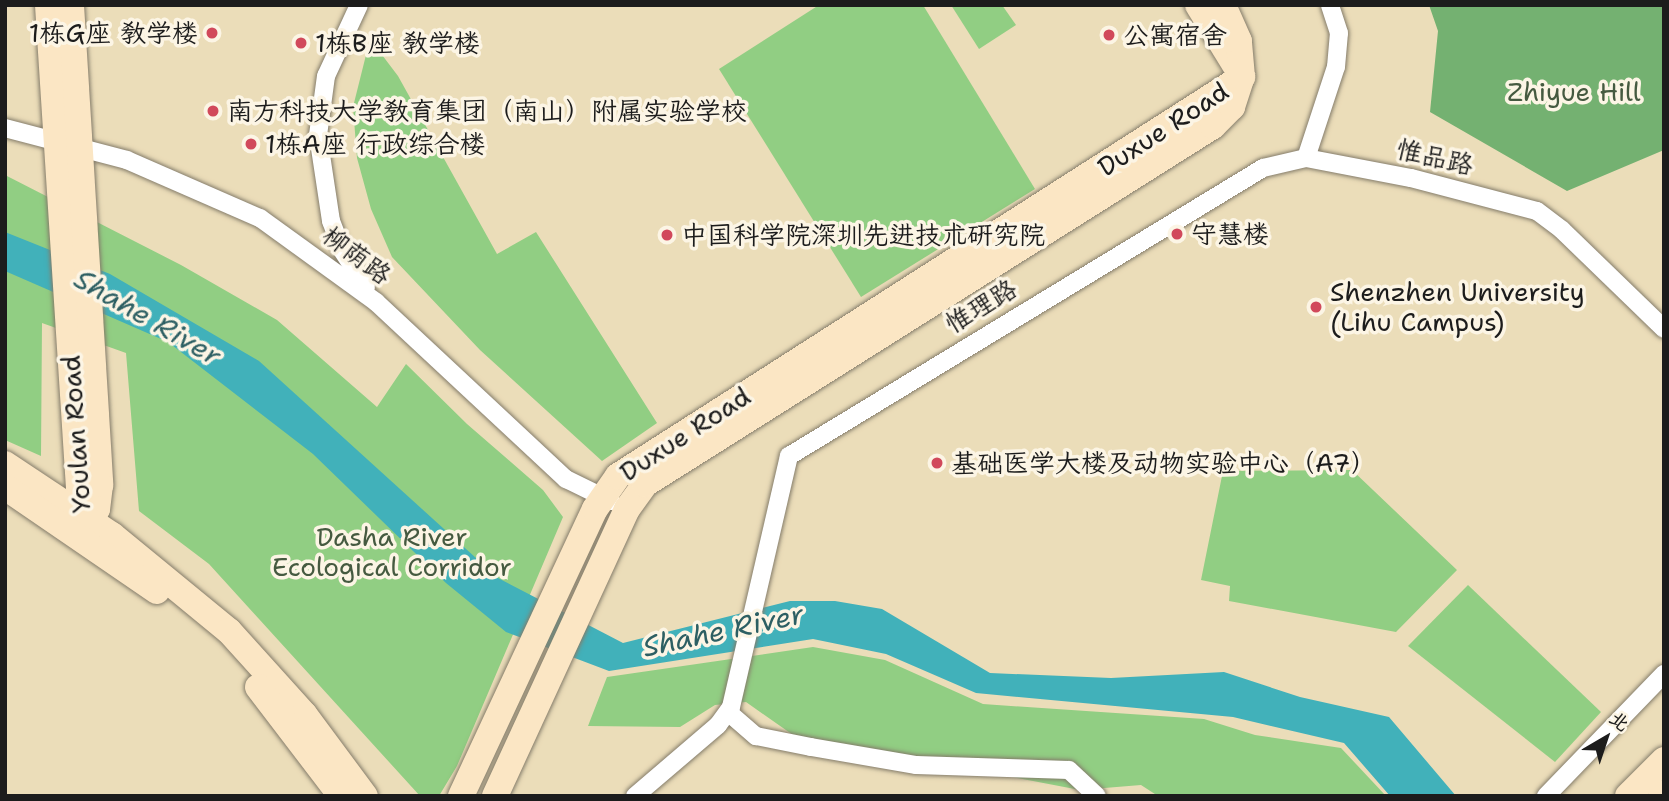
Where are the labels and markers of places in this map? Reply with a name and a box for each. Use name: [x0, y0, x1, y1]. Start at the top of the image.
place label: 1栋G座 教学楼: [29, 17, 198, 49]
place label: 公寓宿舍: [1123, 19, 1227, 51]
marker: 1栋G座 教学楼: [204, 25, 220, 41]
place label: 1栋B座 教学楼: [315, 27, 480, 59]
marker: 公寓宿舍: [1101, 27, 1117, 43]
marker: 1栋B座 教学楼: [293, 35, 309, 51]
place label: 南方科技大学教育集团（南山）附属实验学校: [227, 95, 747, 127]
marker: 南方科技大学教育集团（南山）附属实验学校: [205, 103, 221, 119]
place label: 1栋A座 行政综合楼: [265, 128, 486, 160]
marker: 1栋A座 行政综合楼: [243, 136, 259, 152]
place label: 守慧楼: [1191, 218, 1269, 250]
place label: 中国科学院深圳先进技术研究院: [681, 219, 1045, 251]
marker: 守慧楼: [1169, 226, 1185, 242]
marker: 中国科学院深圳先进技术研究院: [659, 227, 675, 243]
place label: Shenzhen University (Lihu Campus): [1330, 276, 1585, 338]
marker: Shenzhen University (Lihu Campus): [1308, 299, 1324, 315]
place label: 基础医学大楼及动物实验中心（A7）: [951, 447, 1376, 479]
marker: 基础医学大楼及动物实验中心（A7）: [929, 455, 945, 471]

